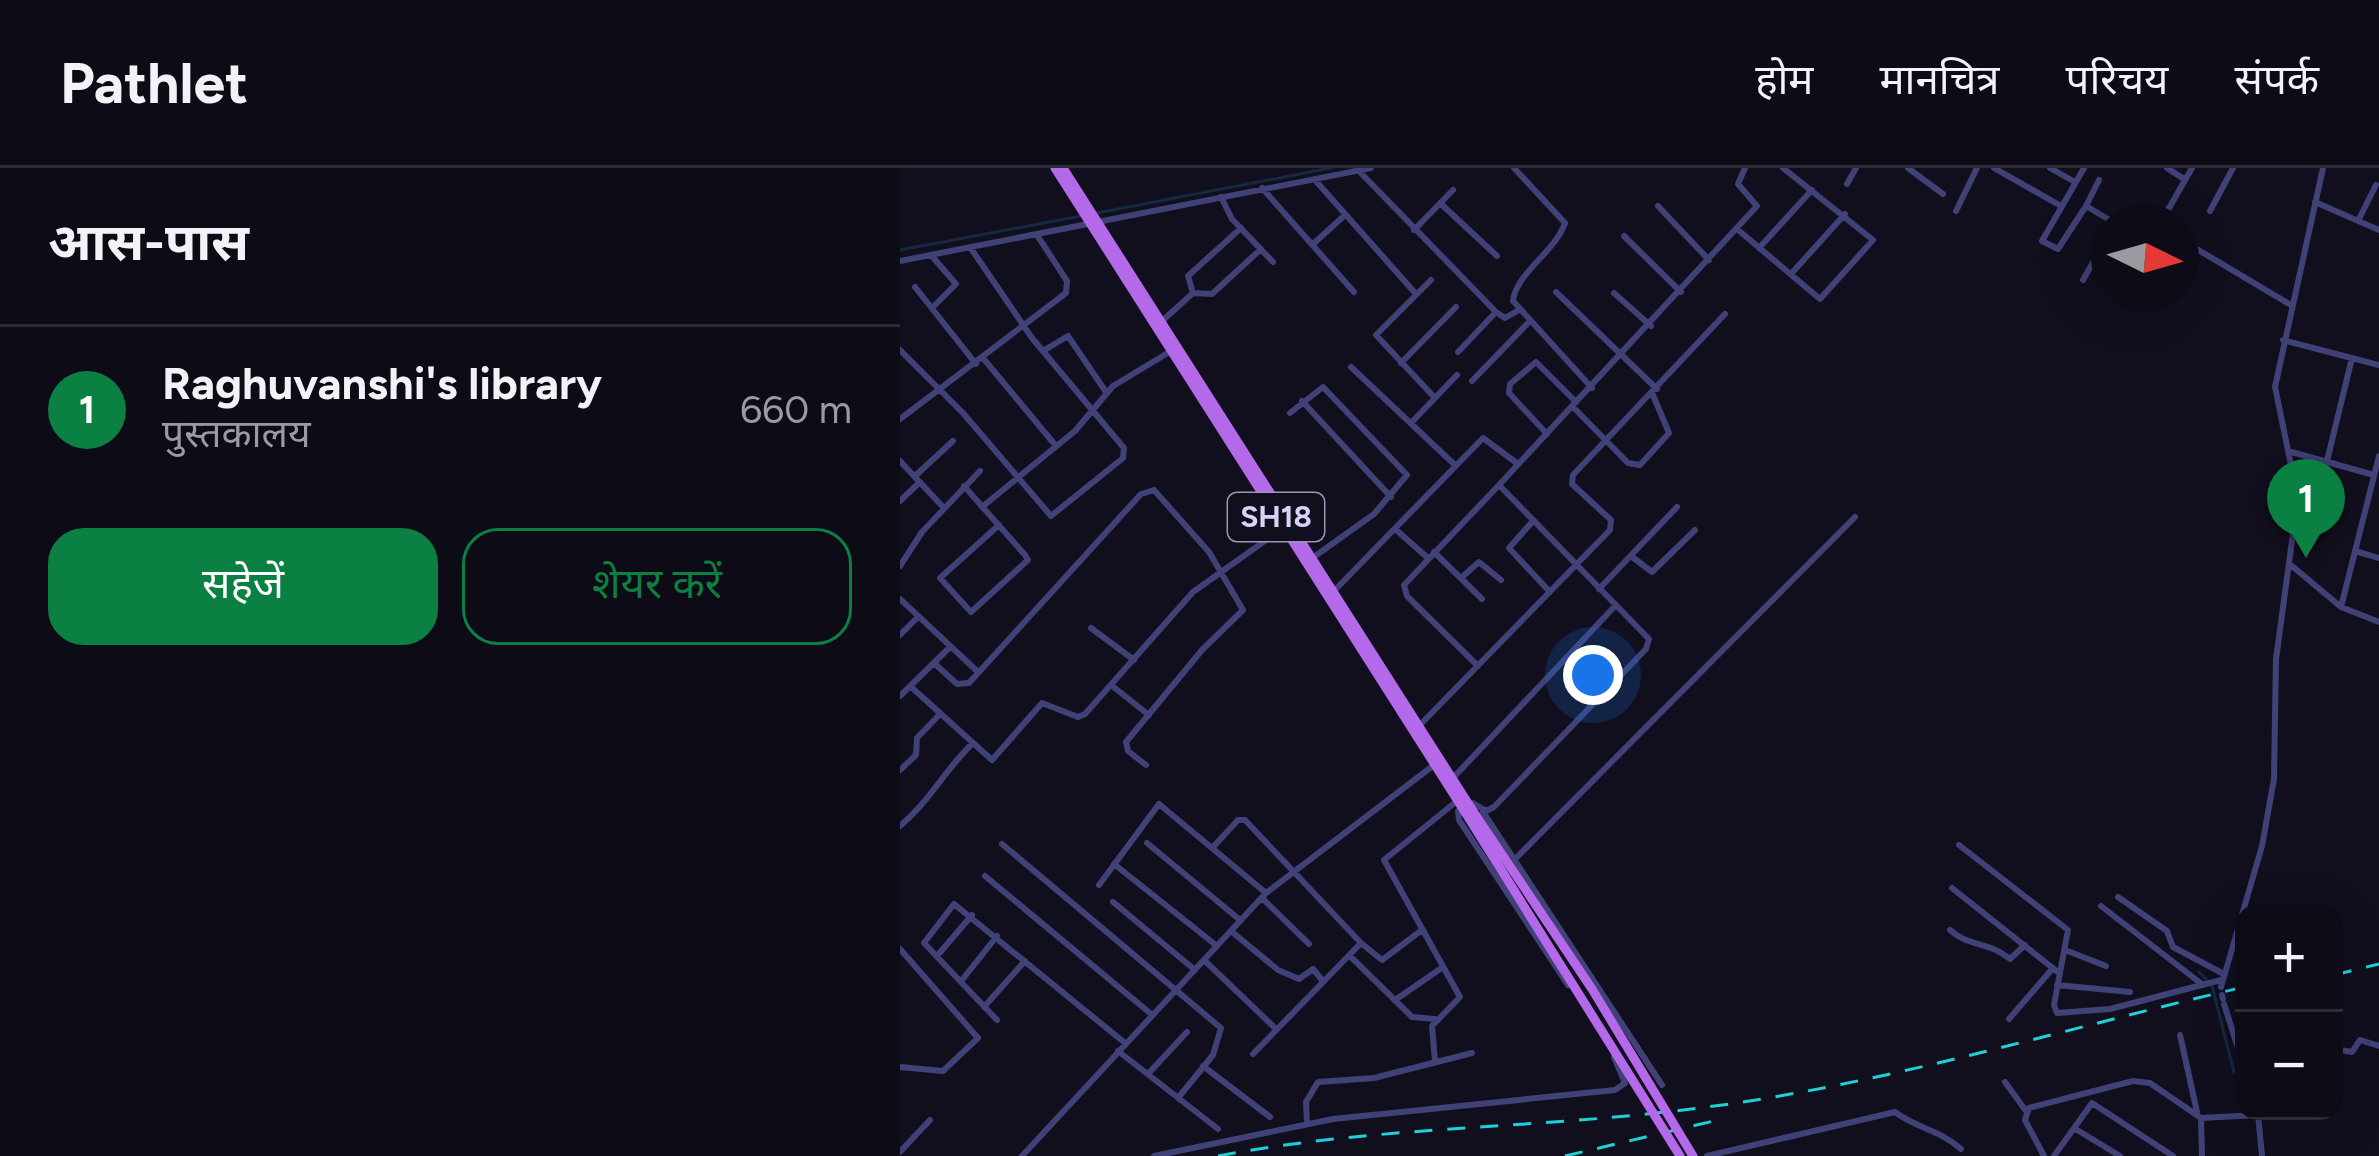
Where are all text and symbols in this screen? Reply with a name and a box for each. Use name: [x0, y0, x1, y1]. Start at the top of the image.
text: Pathlet: [60, 49, 248, 117]
text: होम: [1755, 54, 1813, 105]
text: मानचित्र: [1879, 54, 2000, 105]
text: परिचय: [2066, 54, 2168, 105]
text: संपर्क: [2234, 54, 2319, 105]
north arrow: [2091, 204, 2199, 312]
text: आस-पास: [48, 212, 249, 273]
text: Raghuvanshi's library: [162, 356, 602, 410]
text: 1: [79, 386, 95, 433]
text: 660 m: [740, 386, 852, 433]
text: पुस्तकालय: [162, 410, 311, 457]
pin: 1: [2267, 459, 2345, 558]
road number: SH18: [1228, 493, 1324, 541]
button: सहेजें: [48, 528, 438, 645]
button: शेयर करें: [462, 528, 852, 645]
your location: [1563, 645, 1623, 705]
map controls: [2235, 904, 2343, 1120]
button: +: [2235, 904, 2343, 1012]
button: −: [2235, 1012, 2343, 1120]

